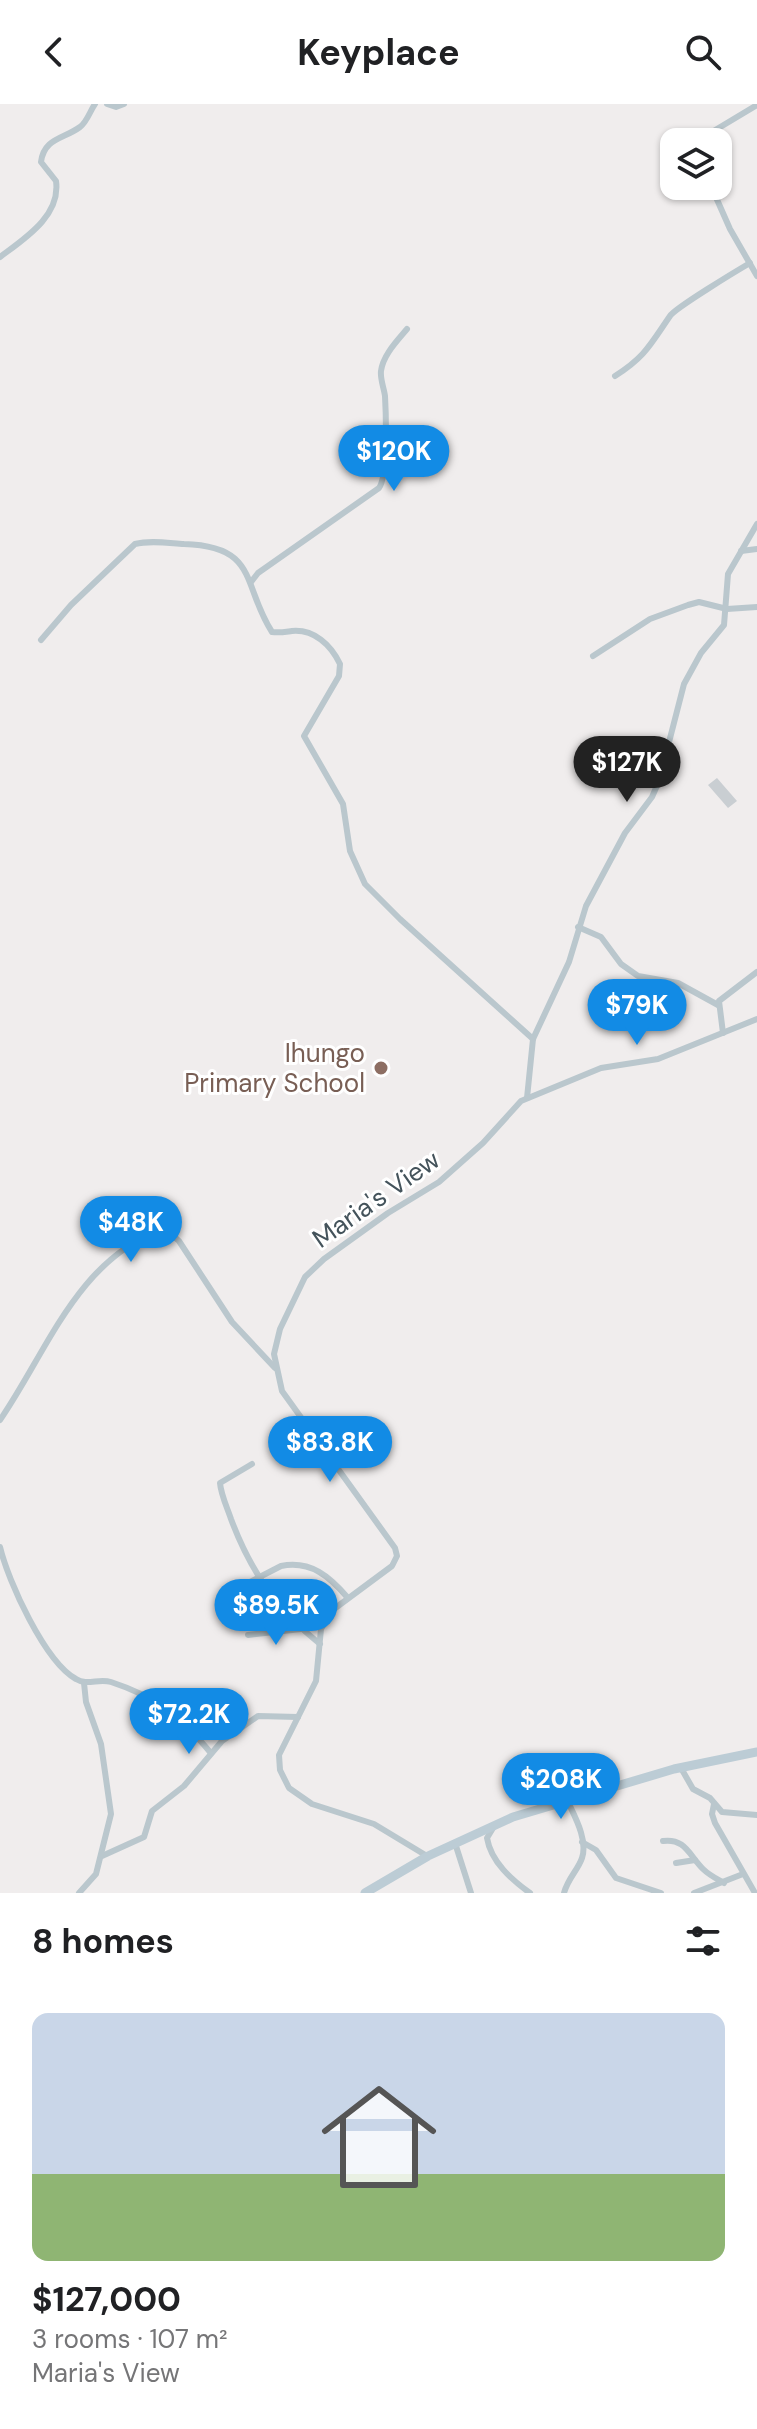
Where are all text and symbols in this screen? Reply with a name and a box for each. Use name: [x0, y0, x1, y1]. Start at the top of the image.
text: Keyplace: [297, 29, 460, 76]
icon: back: [32, 30, 76, 74]
icon: search: [681, 30, 725, 74]
map controls: [660, 128, 732, 200]
button: layers: [660, 128, 732, 200]
pin: $120K: [338, 425, 450, 493]
text: $120K: [356, 434, 432, 468]
pin: $127K: [571, 736, 683, 804]
text: $127K: [592, 745, 662, 779]
pin: $79K: [590, 979, 684, 1047]
text: $79K: [606, 988, 668, 1022]
place label: Ihungo Primary School: [184, 1036, 365, 1100]
marker: Ihungo Primary School: [372, 1059, 390, 1077]
street label: Maria's View: [306, 1143, 446, 1255]
pin: $48K: [84, 1196, 178, 1264]
text: $48K: [98, 1205, 164, 1239]
pin: $83.8K: [265, 1416, 395, 1484]
text: $83.8K: [286, 1425, 374, 1459]
pin: $89.5K: [211, 1579, 341, 1647]
text: $89.5K: [233, 1588, 319, 1622]
pin: $72.2K: [124, 1688, 254, 1756]
text: $72.2K: [148, 1697, 230, 1731]
pin: $208K: [505, 1753, 617, 1821]
text: $208K: [520, 1762, 602, 1796]
text: 8 homes: [32, 1919, 174, 1964]
icon: filters: [681, 1919, 725, 1963]
icon: home: [307, 2065, 451, 2209]
text: $127,000: [32, 2277, 181, 2322]
text: 3 rooms · 107 m²: [32, 2322, 228, 2356]
text: Maria's View: [32, 2356, 180, 2390]

